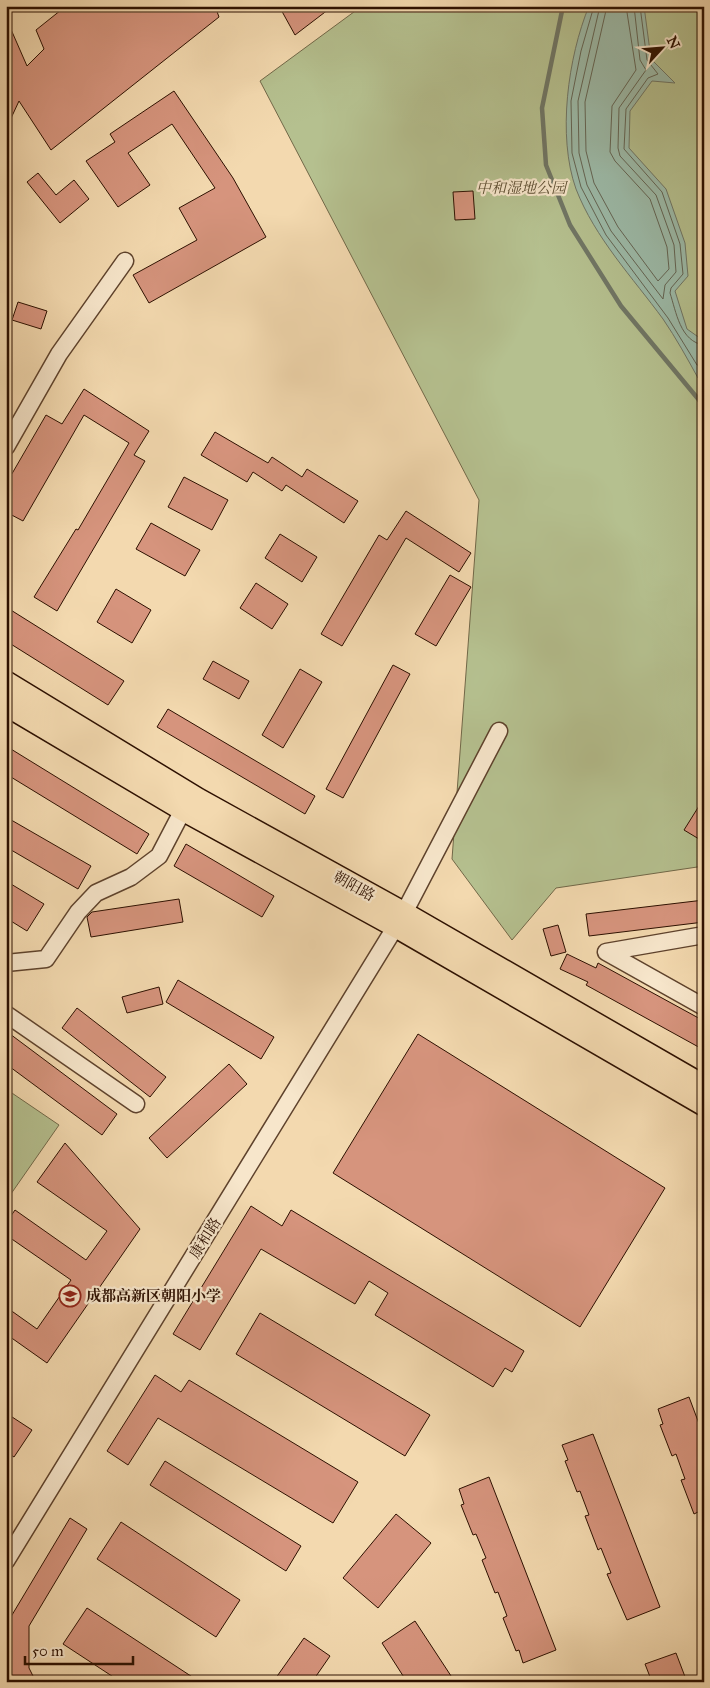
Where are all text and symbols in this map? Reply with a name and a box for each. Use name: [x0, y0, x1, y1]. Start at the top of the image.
north arrow: [638, 22, 688, 72]
text: N: [663, 33, 684, 52]
park label: 中和湿地公园: [476, 179, 568, 197]
street label: 朝阳路: [330, 867, 378, 905]
street label: 康和路: [185, 1214, 225, 1262]
school or university icon: 成都高新区朝阳小学: [58, 1284, 82, 1308]
place label: 成都高新区朝阳小学: [86, 1287, 221, 1305]
scale bar: [25, 1633, 132, 1665]
text: 50 m: [32, 1642, 64, 1660]

